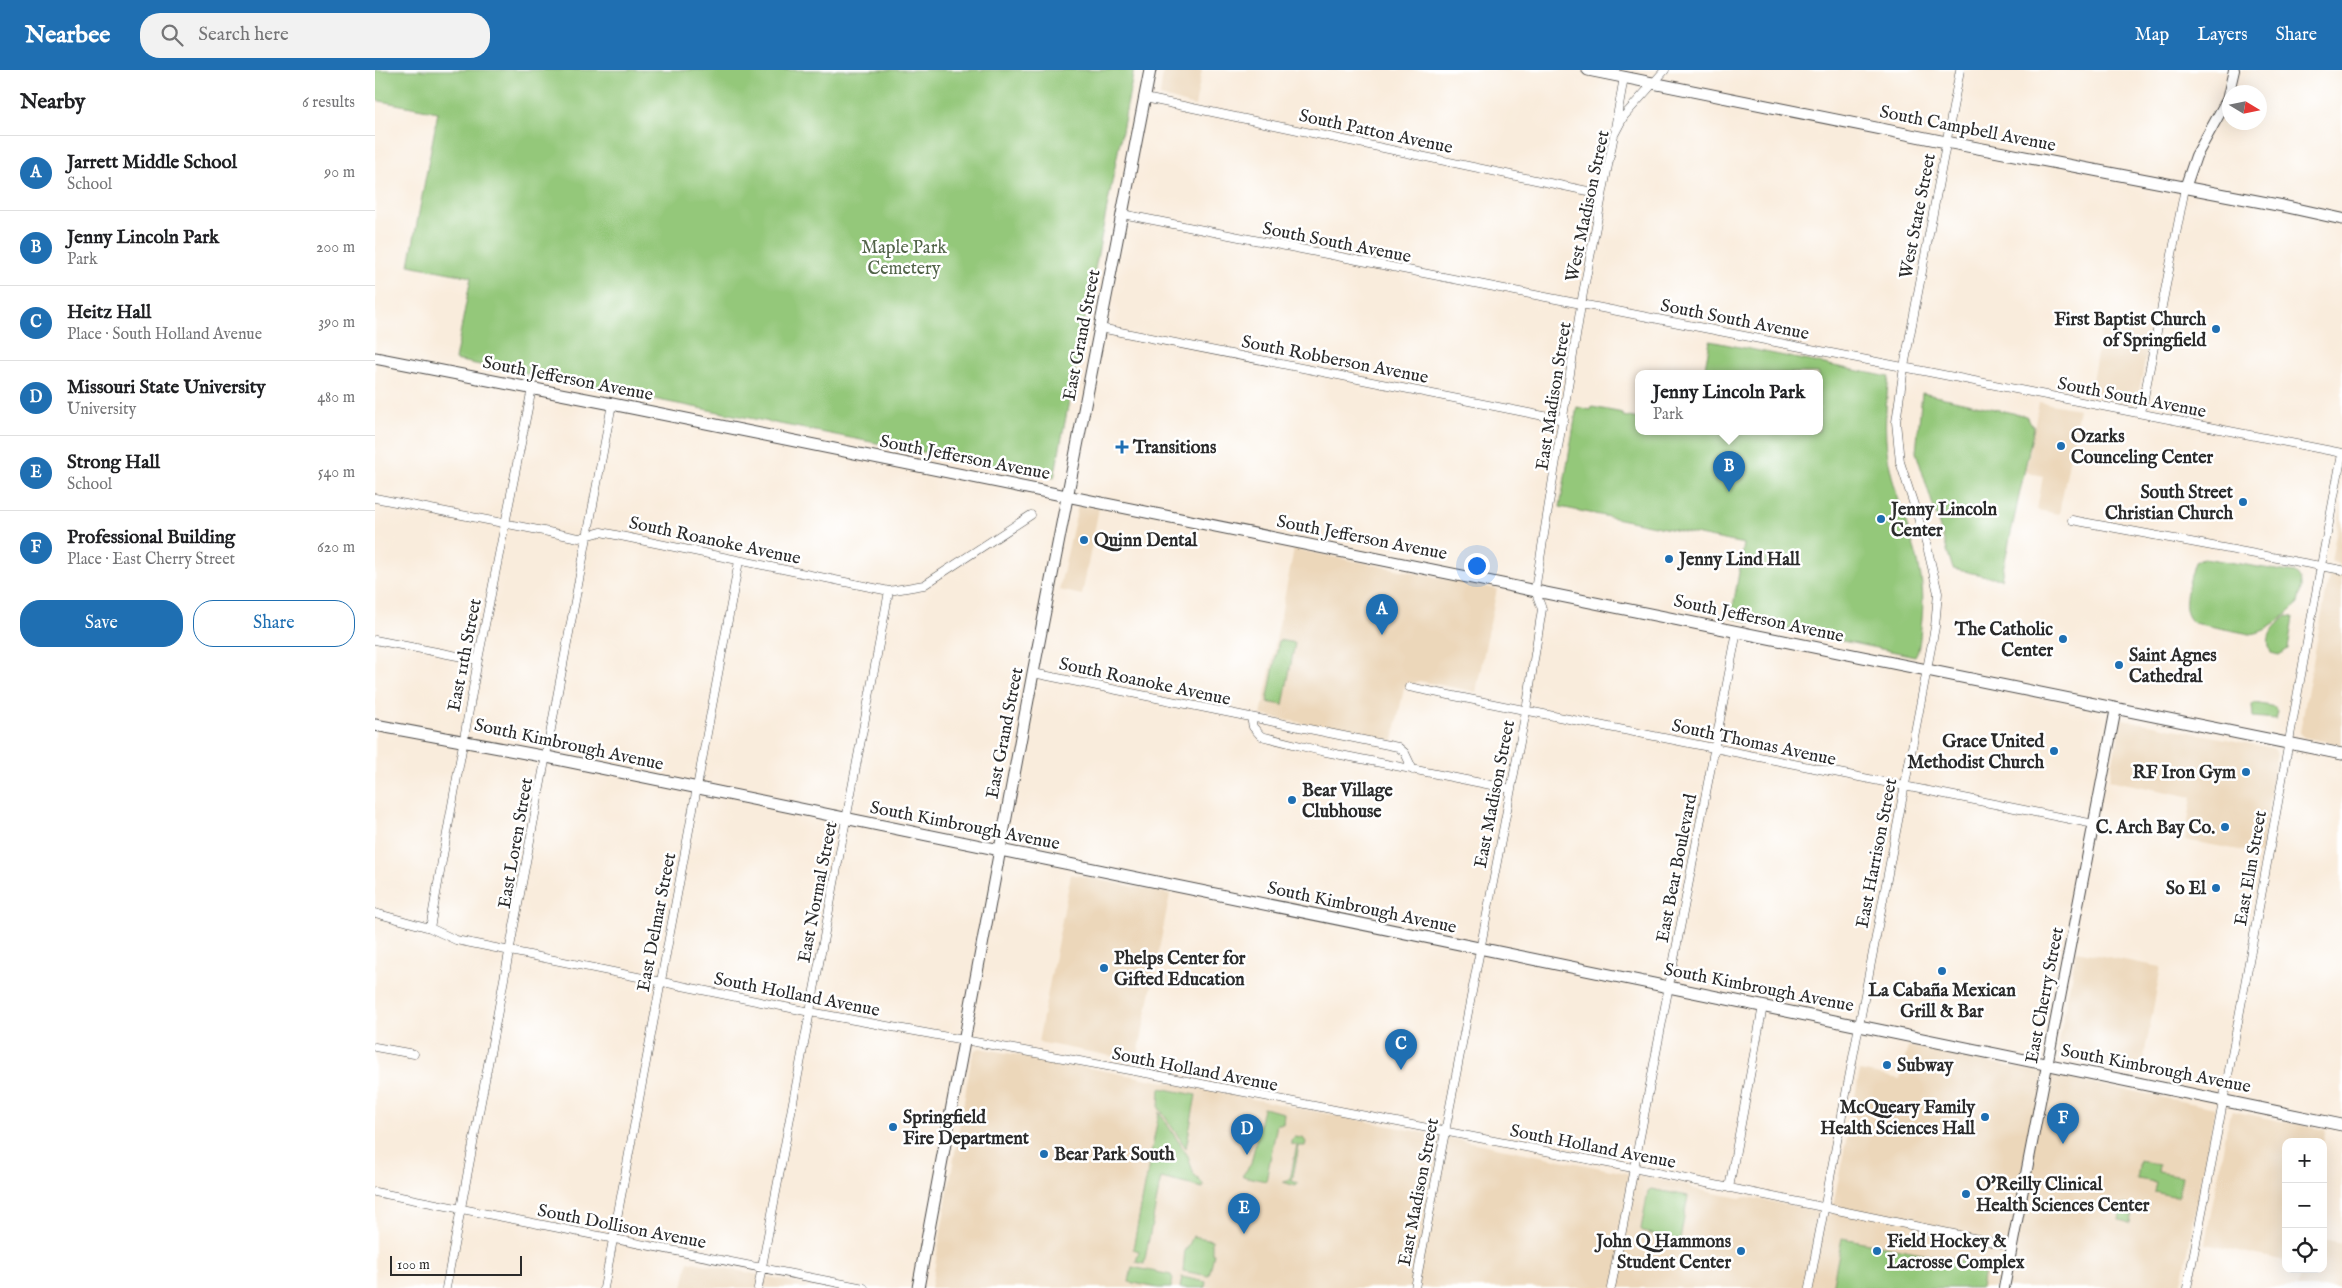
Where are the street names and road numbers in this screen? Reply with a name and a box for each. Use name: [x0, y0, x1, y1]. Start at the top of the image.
street label: South Campbell Avenue: [1878, 101, 2058, 158]
street label: South Patton Avenue: [1297, 105, 1455, 160]
street label: West Madison Street: [1561, 128, 1616, 284]
street label: West State Street: [1895, 152, 1942, 281]
street label: South South Avenue: [1261, 218, 1413, 269]
street label: East Grand Street: [1058, 268, 1106, 403]
street label: South South Avenue: [1659, 295, 1811, 346]
street label: East Madison Street: [1531, 320, 1578, 472]
street label: South Robberson Avenue: [1239, 331, 1430, 390]
street label: South Jefferson Avenue: [481, 352, 655, 407]
street label: South South Avenue: [2056, 373, 2208, 424]
street label: South Jefferson Avenue: [878, 431, 1052, 486]
street label: South Jefferson Avenue: [1275, 511, 1449, 566]
street label: South Roanoke Avenue: [627, 512, 803, 571]
street label: South Jefferson Avenue: [1672, 590, 1846, 649]
street label: East 11th Street: [443, 597, 488, 714]
street label: South Roanoke Avenue: [1057, 653, 1233, 712]
street label: East Grand Street: [981, 666, 1029, 801]
street label: South Kimbrough Avenue: [472, 714, 665, 777]
street label: South Thomas Avenue: [1670, 715, 1838, 772]
street label: East Madison Street: [1470, 718, 1521, 870]
street label: East Loren Street: [494, 776, 539, 910]
street label: East Harrison Street: [1852, 776, 1903, 930]
street label: East Bear Boulevard: [1652, 792, 1703, 945]
street label: South Kimbrough Avenue: [868, 797, 1062, 856]
street label: East Elm Street: [2230, 809, 2273, 928]
street label: East Normal Street: [794, 820, 843, 965]
street label: East Delmar Street: [633, 851, 682, 994]
street label: South Kimbrough Avenue: [1265, 877, 1458, 940]
street label: East Cherry Street: [2021, 925, 2070, 1065]
street label: South Kimbrough Avenue: [1662, 959, 1856, 1018]
street label: South Holland Avenue: [712, 968, 882, 1023]
street label: South Kimbrough Avenue: [2059, 1040, 2253, 1099]
street label: South Holland Avenue: [1110, 1043, 1280, 1098]
street label: East Madison Street: [1394, 1116, 1445, 1268]
street label: South Holland Avenue: [1508, 1120, 1678, 1175]
street label: South Dollison Avenue: [536, 1200, 708, 1255]

